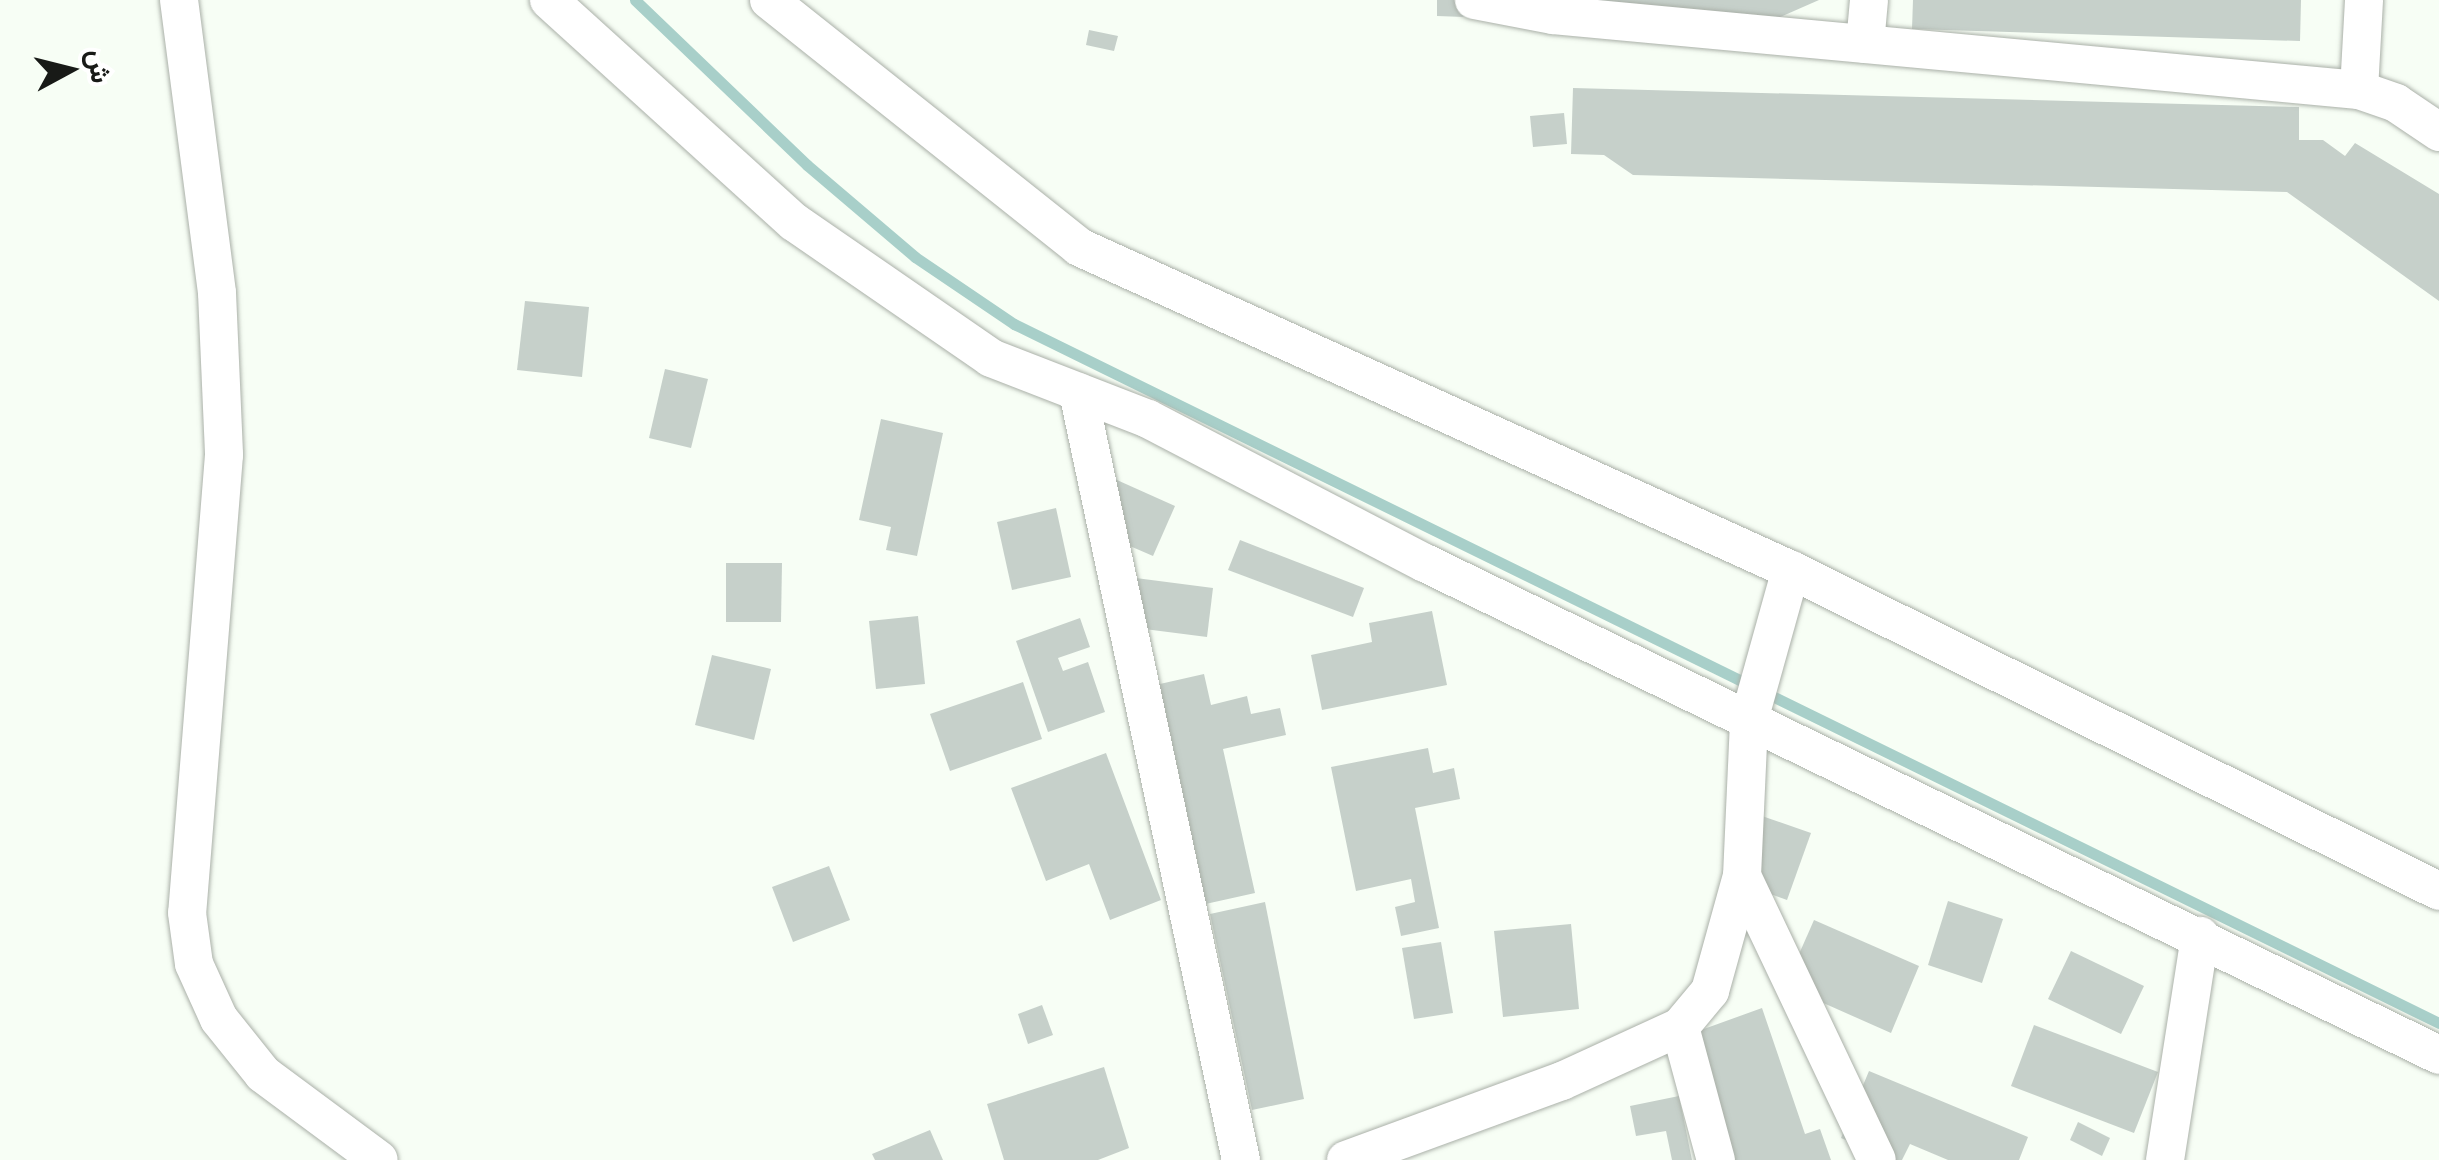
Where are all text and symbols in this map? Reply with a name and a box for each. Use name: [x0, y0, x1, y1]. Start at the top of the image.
north arrow: [20, 20, 120, 120]
text: ش: [80, 47, 120, 85]

